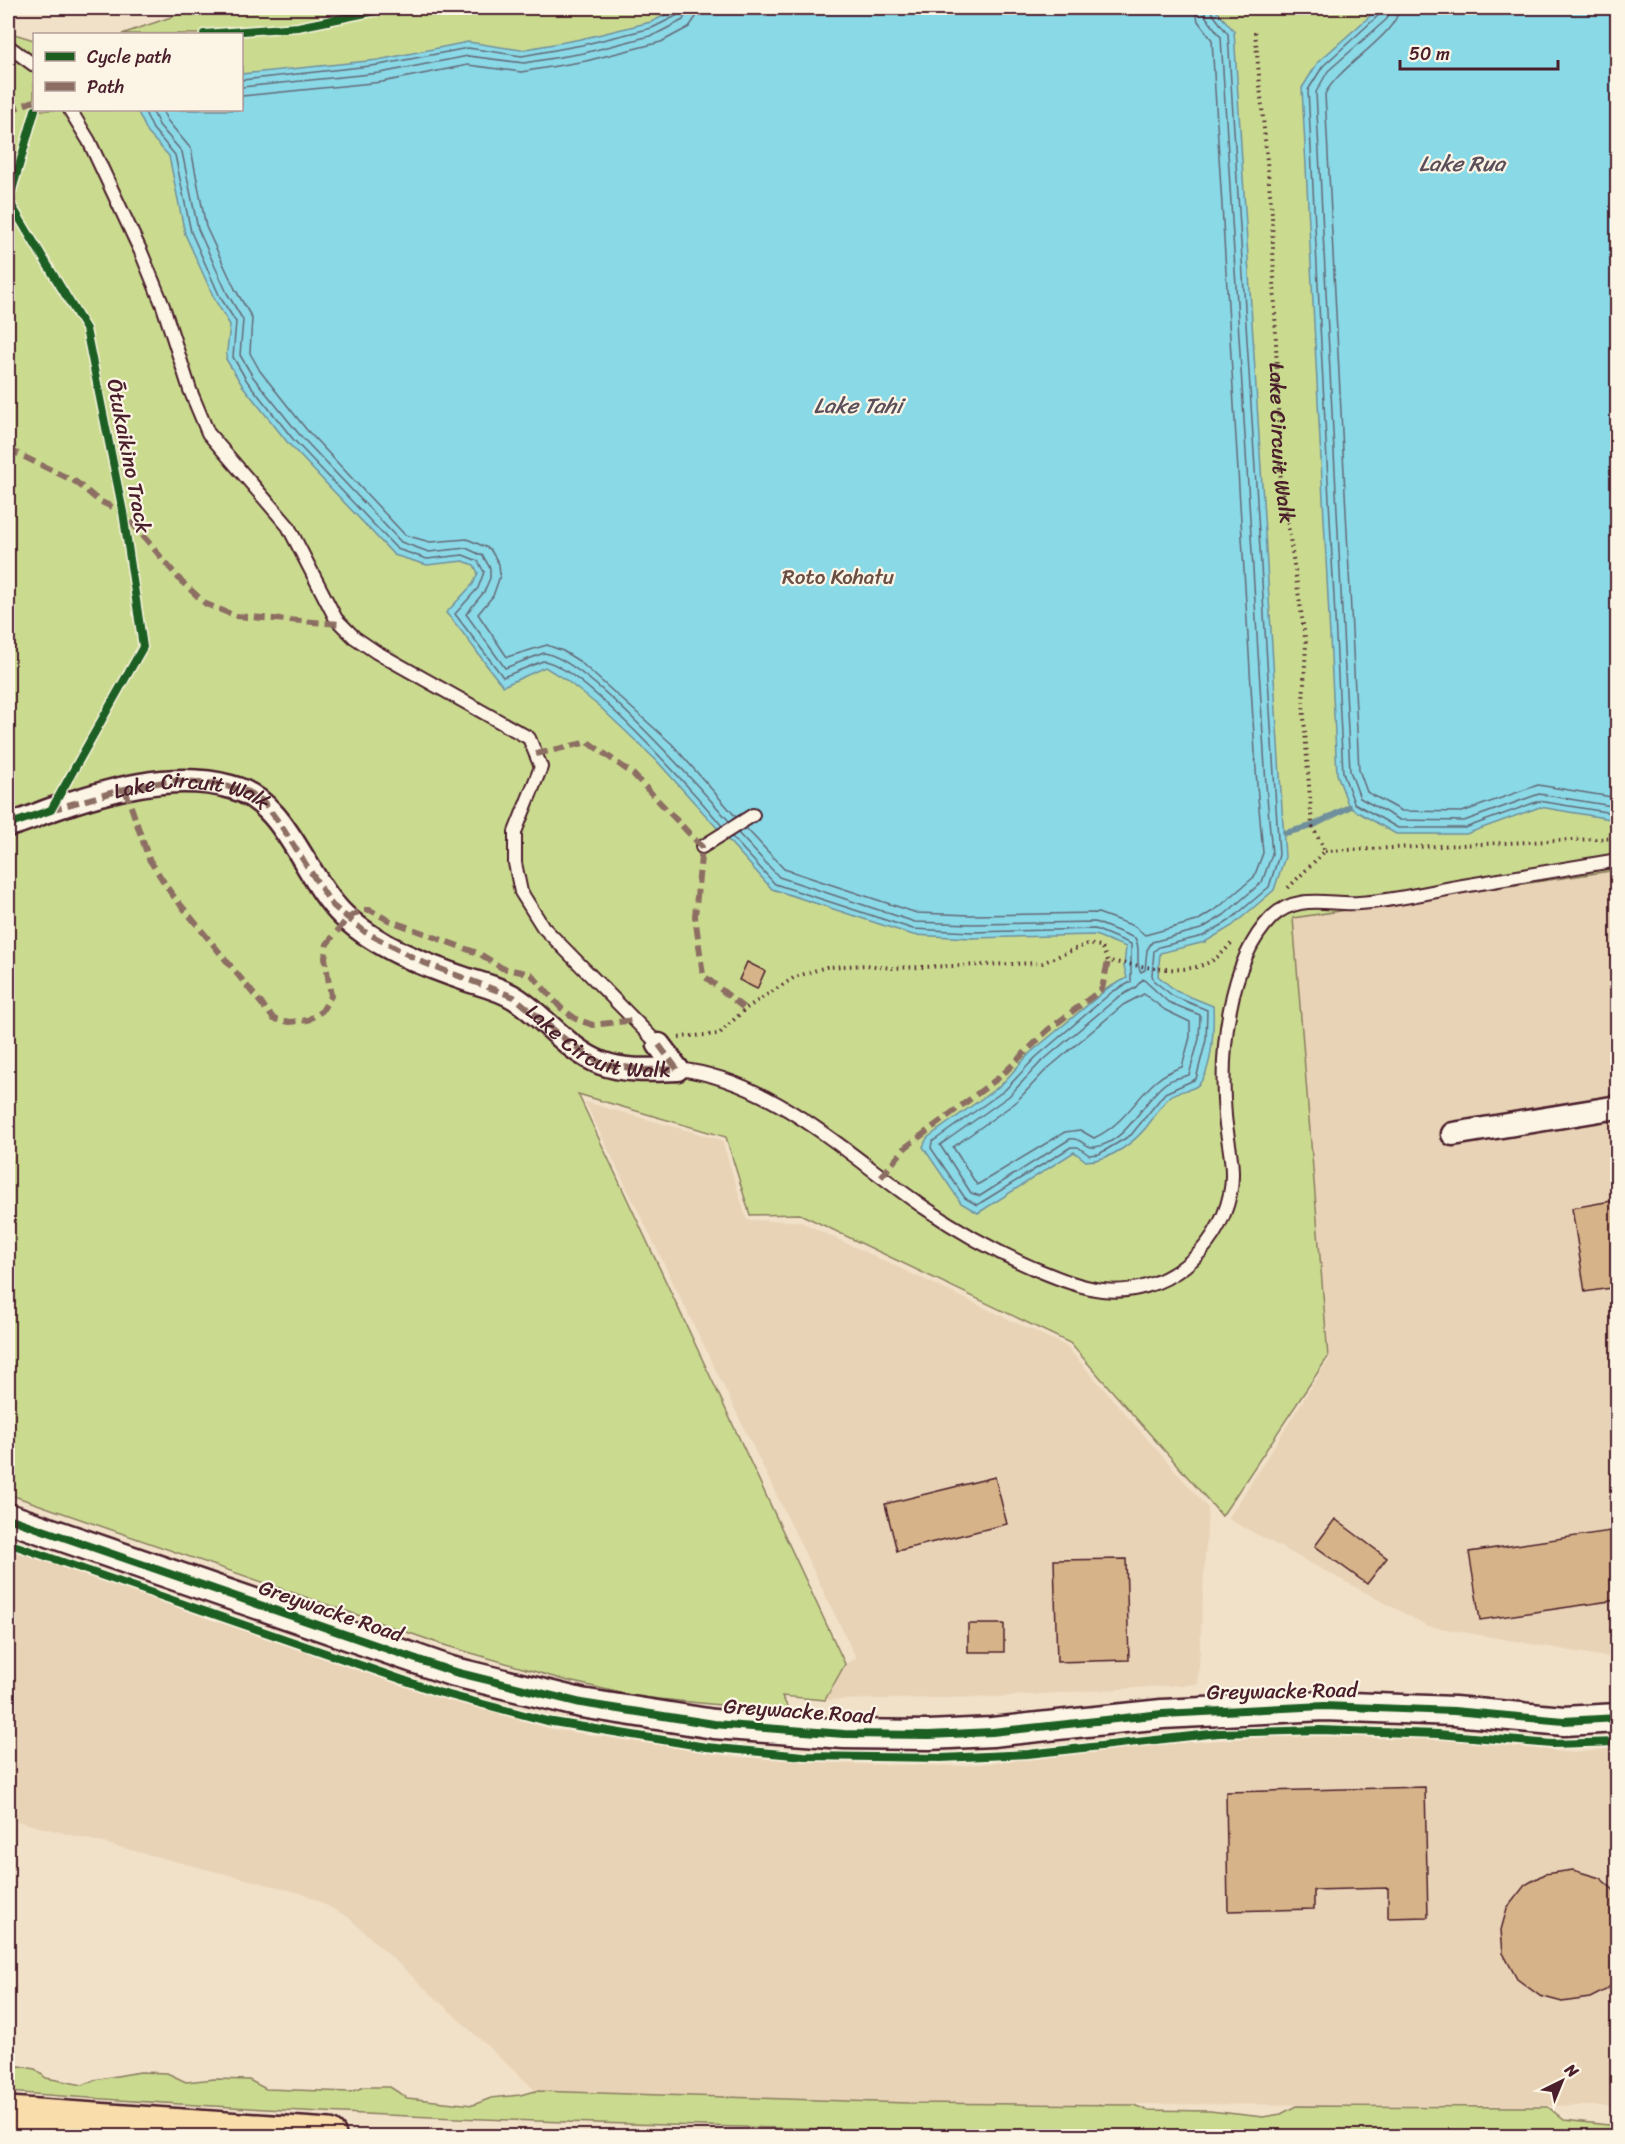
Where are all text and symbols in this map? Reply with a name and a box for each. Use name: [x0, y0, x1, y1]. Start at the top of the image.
legend: [33, 33, 243, 111]
scale bar: [1400, 33, 1558, 71]
text: 50 m: [1409, 38, 1450, 70]
text: Cycle path: [87, 41, 171, 73]
text: Path: [87, 71, 124, 103]
water label: Lake Rua: [1419, 144, 1507, 183]
street label: Lake Circuit Walk: [1258, 362, 1307, 526]
street label: Ōtukaikino Track: [95, 376, 163, 537]
water label: Lake Tahi: [814, 386, 907, 425]
park label: Roto Kohatu: [782, 558, 895, 596]
street label: Lake Circuit Walk: [109, 761, 283, 818]
street label: Lake Circuit Walk: [517, 994, 671, 1089]
street label: Greywacke Road: [254, 1569, 410, 1654]
street label: Greywacke Road: [1206, 1671, 1360, 1711]
street label: Greywacke Road: [723, 1687, 877, 1735]
north arrow: [1532, 2051, 1592, 2111]
text: N: [1557, 2055, 1586, 2085]

